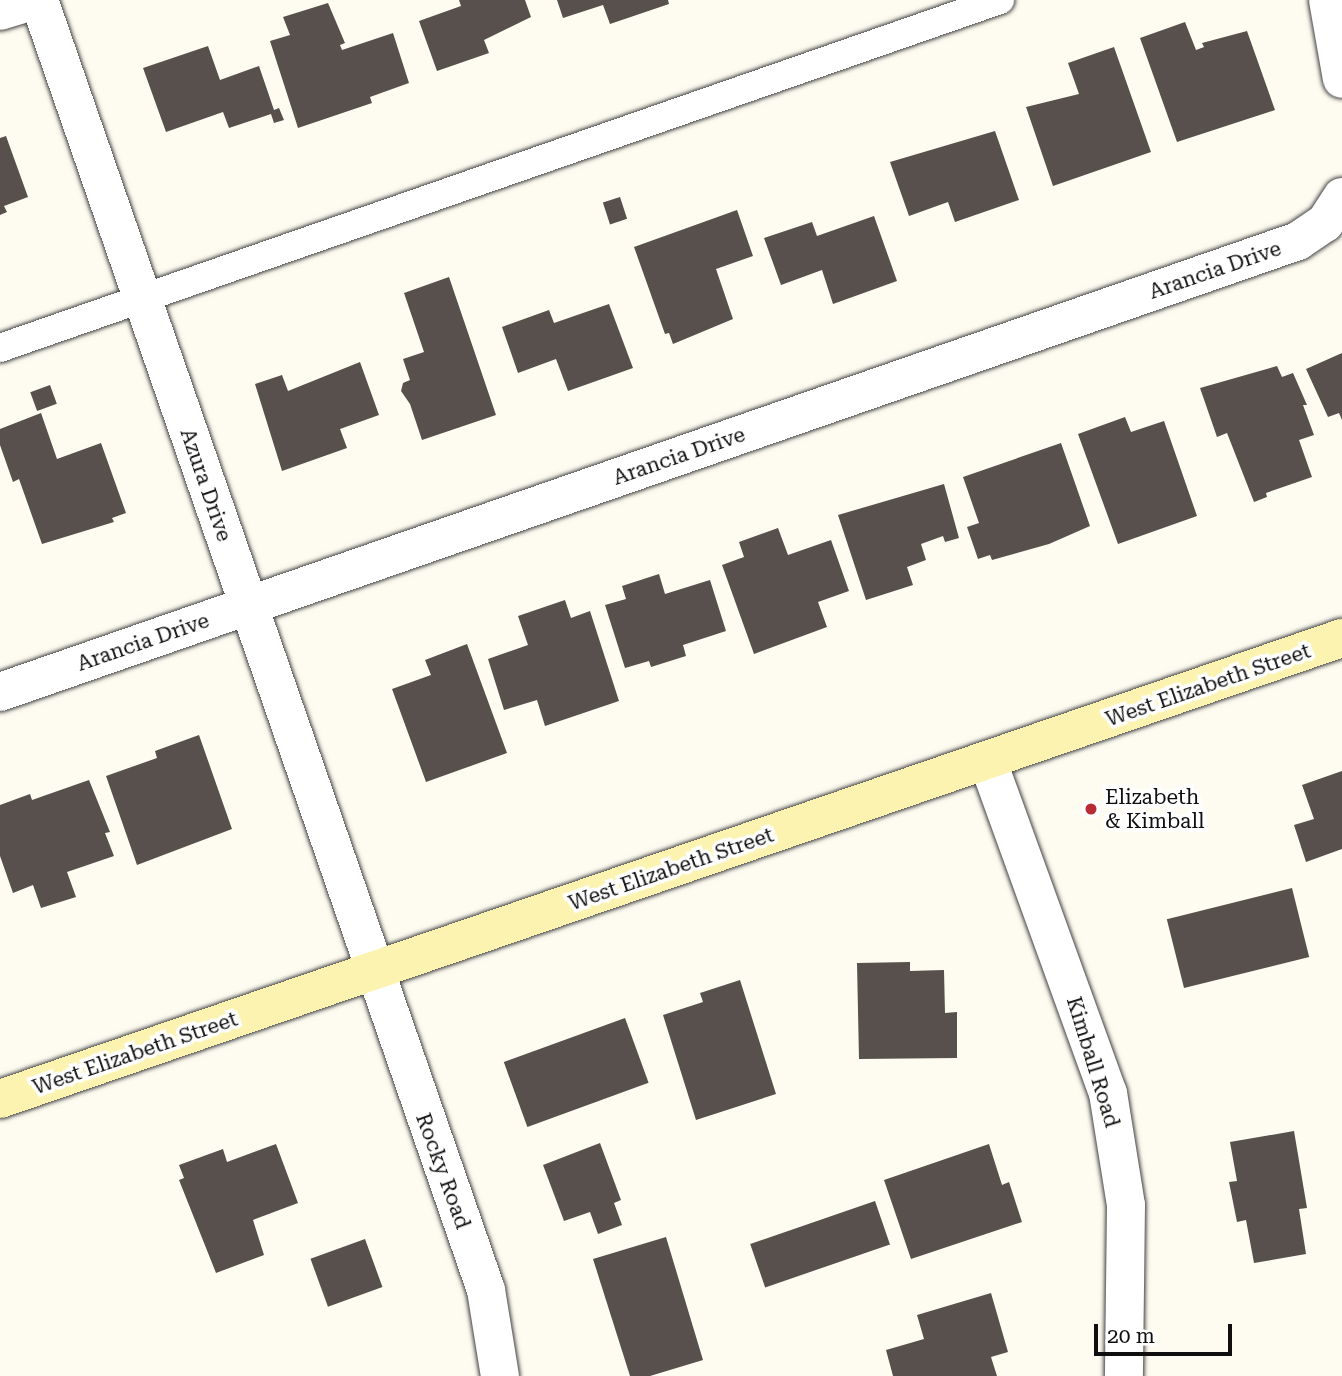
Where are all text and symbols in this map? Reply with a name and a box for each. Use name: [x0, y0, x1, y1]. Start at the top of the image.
street label: Arancia Drive: [1146, 236, 1284, 304]
street label: Arancia Drive: [610, 422, 748, 490]
street label: Azura Drive: [175, 425, 237, 545]
street label: Arancia Drive: [74, 608, 212, 676]
street label: West Elizabeth Street: [1102, 638, 1314, 732]
place label: Elizabeth & Kimball: [1105, 784, 1204, 834]
marker: Elizabeth & Kimball: [1083, 801, 1099, 817]
street label: West Elizabeth Street: [565, 822, 777, 916]
street label: Kimball Road: [1061, 994, 1125, 1130]
street label: West Elizabeth Street: [29, 1006, 241, 1100]
street label: Rocky Road: [410, 1110, 476, 1232]
scale bar: [1097, 1310, 1235, 1354]
text: 20 m: [1107, 1324, 1155, 1348]

